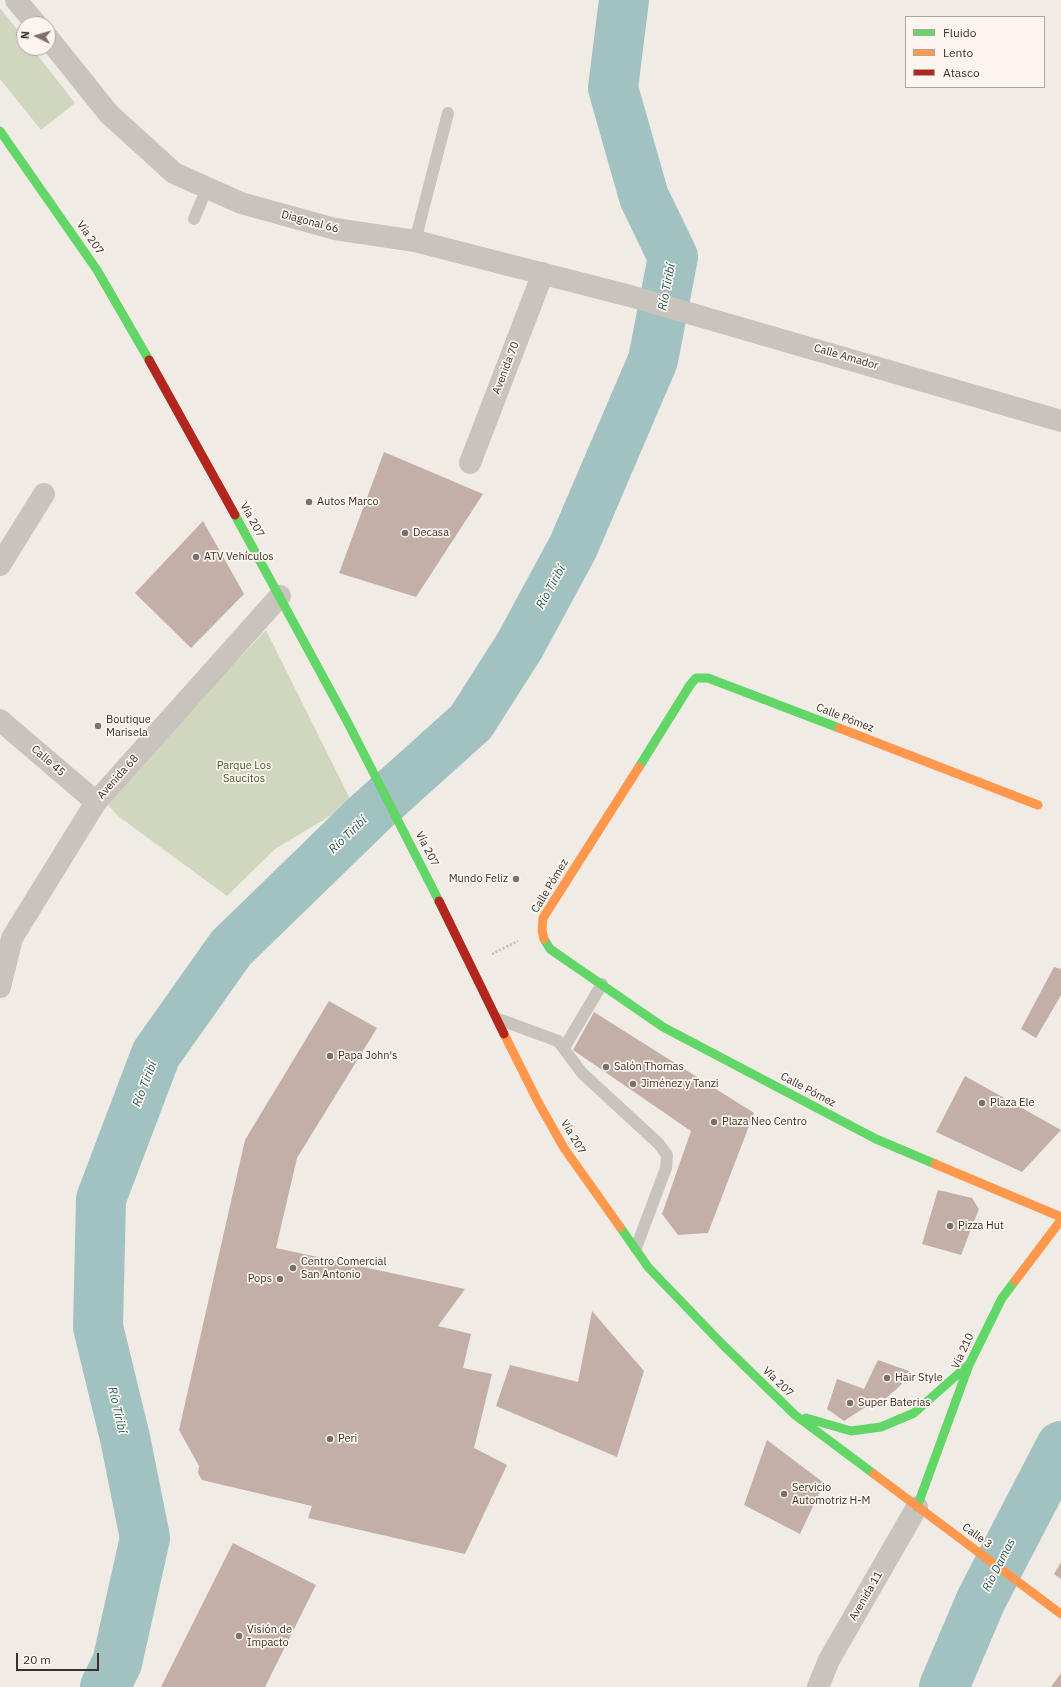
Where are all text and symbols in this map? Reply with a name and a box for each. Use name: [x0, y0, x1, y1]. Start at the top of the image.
north arrow: [16, 16, 56, 56]
legend: [905, 16, 1045, 88]
text: Fluido: [943, 25, 976, 40]
text: N: [18, 30, 32, 40]
text: Lento: [943, 45, 973, 60]
text: Atasco: [943, 65, 980, 80]
street label: Diagonal 66: [280, 208, 340, 236]
street label: Vía 207: [74, 219, 106, 257]
water label: Río Tiribí: [655, 262, 679, 312]
street label: Avenida 70: [490, 340, 522, 396]
street label: Calle Amador: [812, 342, 880, 372]
place label: Autos Marco: [317, 495, 379, 509]
marker: Autos Marco: [304, 497, 314, 507]
street label: Vía 207: [237, 500, 267, 540]
place label: Decasa: [413, 526, 449, 540]
marker: Decasa: [400, 528, 410, 538]
place label: ATV Vehículos: [204, 550, 274, 564]
marker: ATV Vehículos: [191, 552, 201, 562]
water label: Río Tiribí: [533, 563, 569, 611]
street label: Calle Pómez: [814, 701, 876, 735]
place label: Boutique Marisela: [106, 713, 151, 739]
marker: Boutique Marisela: [93, 721, 103, 731]
street label: Calle 45: [28, 743, 68, 779]
street label: Avenida 68: [95, 752, 141, 802]
park label: Parque Los Saucitos: [217, 759, 271, 785]
water label: Río Tiribí: [326, 813, 370, 857]
street label: Vía 207: [413, 829, 441, 869]
street label: Calle Pómez: [529, 857, 571, 915]
place label: Mundo Feliz: [449, 872, 508, 886]
marker: Mundo Feliz: [511, 874, 521, 884]
place label: Papa John's: [338, 1049, 397, 1063]
marker: Papa John's: [325, 1051, 335, 1061]
water label: Río Tiribí: [130, 1059, 160, 1109]
place label: Salón Thomas: [614, 1060, 684, 1074]
marker: Salón Thomas: [601, 1062, 611, 1072]
street label: Calle Pómez: [778, 1070, 838, 1110]
place label: Jiménez y Tanzi: [641, 1077, 719, 1091]
marker: Jiménez y Tanzi: [628, 1079, 638, 1089]
place label: Plaza Ele: [990, 1096, 1035, 1110]
marker: Plaza Ele: [977, 1098, 987, 1108]
place label: Plaza Neo Centro: [722, 1115, 807, 1129]
street label: Vía 207: [558, 1117, 588, 1157]
marker: Plaza Neo Centro: [709, 1117, 719, 1127]
place label: Pizza Hut: [958, 1219, 1004, 1233]
marker: Pizza Hut: [945, 1221, 955, 1231]
place label: Centro Comercial San Antonio: [301, 1255, 386, 1281]
marker: Centro Comercial San Antonio: [288, 1263, 298, 1273]
place label: Pops: [248, 1272, 272, 1286]
marker: Pops: [275, 1274, 285, 1284]
street label: Vía 210: [949, 1331, 977, 1371]
street label: Vía 207: [760, 1364, 796, 1400]
place label: Hair Style: [895, 1371, 943, 1385]
marker: Hair Style: [882, 1373, 892, 1383]
water label: Río Tiribí: [105, 1385, 129, 1435]
place label: Super Baterias: [858, 1396, 931, 1410]
marker: Super Baterias: [845, 1398, 855, 1408]
place label: Peri: [338, 1432, 357, 1446]
marker: Peri: [325, 1434, 335, 1444]
place label: Servicio Automotriz H-M: [792, 1481, 870, 1507]
marker: Servicio Automotriz H-M: [779, 1489, 789, 1499]
street label: Calle 3: [959, 1521, 995, 1551]
water label: Río Damas: [979, 1536, 1019, 1594]
street label: Avenida 11: [846, 1569, 886, 1623]
place label: Visión de Impacto: [247, 1623, 292, 1649]
marker: Visión de Impacto: [234, 1631, 244, 1641]
scale bar: [18, 1645, 101, 1671]
text: 20 m: [23, 1652, 51, 1667]

